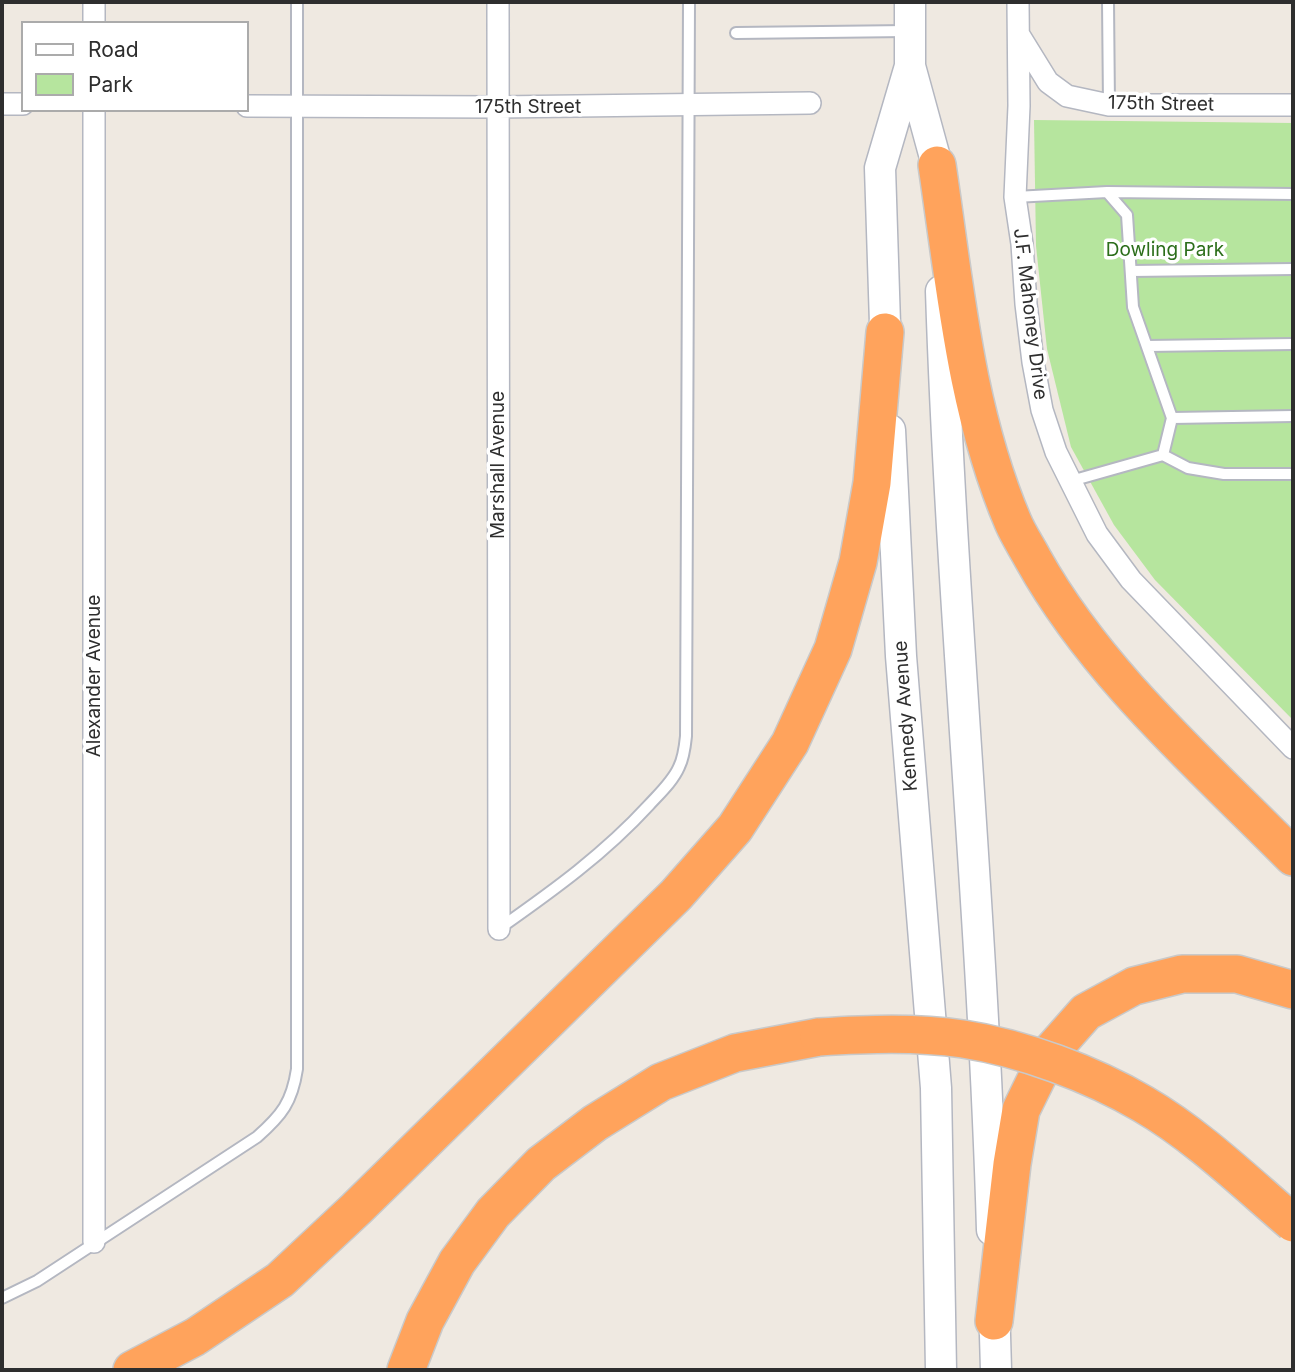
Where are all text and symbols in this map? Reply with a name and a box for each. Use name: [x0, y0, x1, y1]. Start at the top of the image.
legend: [21, 21, 248, 112]
text: Road: [88, 37, 139, 62]
text: Park: [88, 72, 133, 97]
street label: 175th Street: [1108, 92, 1214, 116]
street label: 175th Street: [475, 96, 581, 118]
street label: J.F. Mahoney Drive: [1008, 227, 1052, 401]
park label: Dowling Park: [1106, 239, 1224, 261]
street label: Marshall Avenue: [487, 391, 509, 539]
street label: Alexander Avenue: [83, 595, 105, 757]
street label: Kennedy Avenue: [889, 640, 923, 792]

